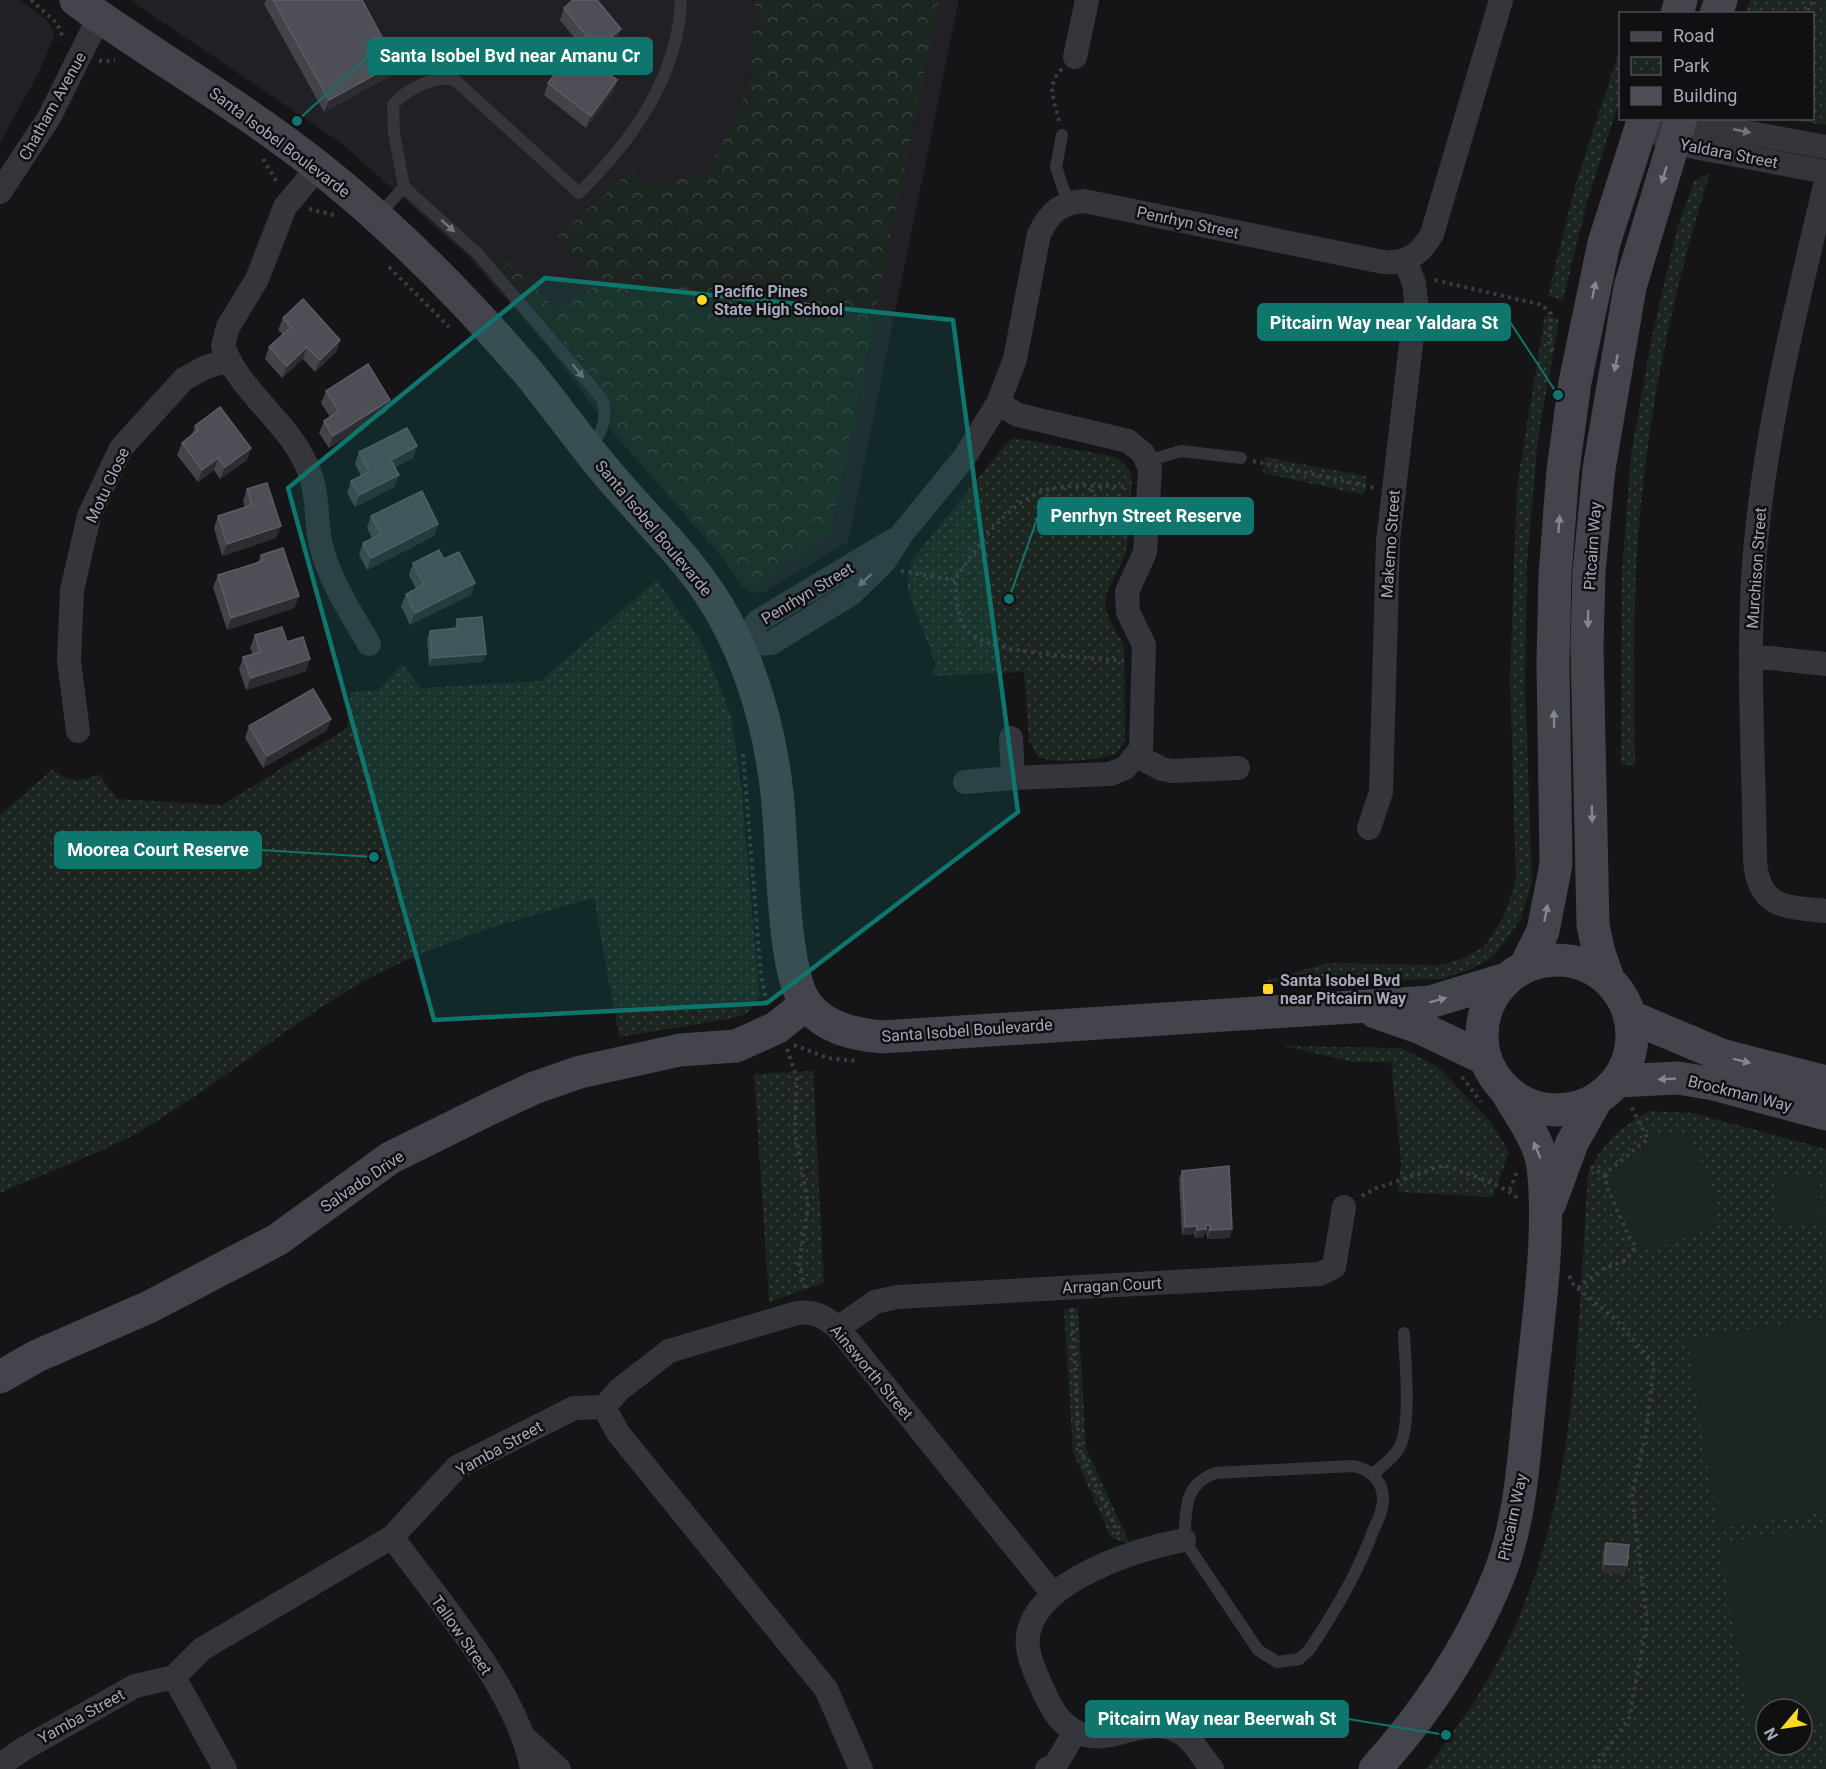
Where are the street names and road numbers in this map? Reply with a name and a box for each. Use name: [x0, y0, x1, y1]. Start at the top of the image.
street label: Chatham Avenue: [15, 49, 90, 164]
street label: Santa Isobel Boulevarde: [206, 83, 354, 202]
street label: Yaldara Street: [1678, 135, 1779, 172]
street label: Penrhyn Street: [1135, 202, 1241, 243]
street label: Motu Close: [82, 444, 133, 526]
street label: Santa Isobel Boulevarde: [591, 457, 716, 600]
street label: Makemo Street: [1377, 489, 1404, 599]
street label: Pitcairn Way: [1580, 501, 1605, 591]
street label: Murchison Street: [1743, 507, 1770, 629]
street label: Penrhyn Street: [758, 558, 857, 628]
street label: Santa Isobel Boulevarde: [881, 1015, 1053, 1046]
street label: Brockman Way: [1686, 1071, 1794, 1116]
street label: Salvado Drive: [317, 1147, 408, 1216]
street label: Arragan Court: [1062, 1273, 1162, 1298]
street label: Ainsworth Street: [826, 1321, 917, 1424]
street label: Yamba Street: [453, 1417, 546, 1480]
street label: Pitcairn Way: [1494, 1471, 1531, 1562]
street label: Tallow Street: [427, 1592, 496, 1679]
street label: Yamba Street: [35, 1685, 128, 1748]

